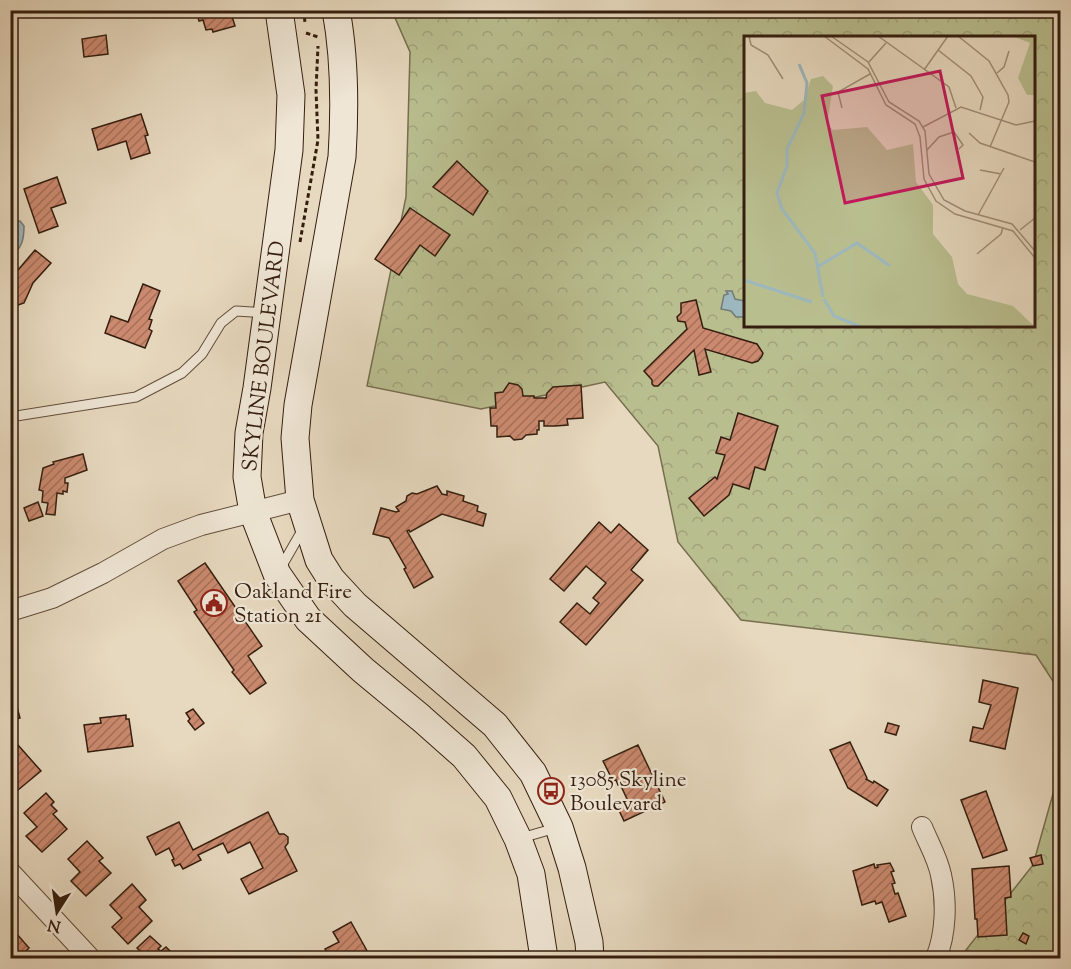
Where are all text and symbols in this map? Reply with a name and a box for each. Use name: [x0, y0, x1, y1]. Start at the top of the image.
inset map: [744, 36, 1035, 327]
street label: SKYLINE BOULEVARD: [236, 239, 294, 473]
place label: Oakland Fire Station 21: [234, 578, 352, 632]
public building icon: Oakland Fire Station 21: [199, 588, 229, 618]
place label: 13085 Skyline Boulevard: [570, 766, 687, 820]
bus stop icon: 13085 Skyline Boulevard: [536, 776, 566, 806]
north arrow: [27, 882, 87, 942]
text: N: [46, 912, 63, 937]

